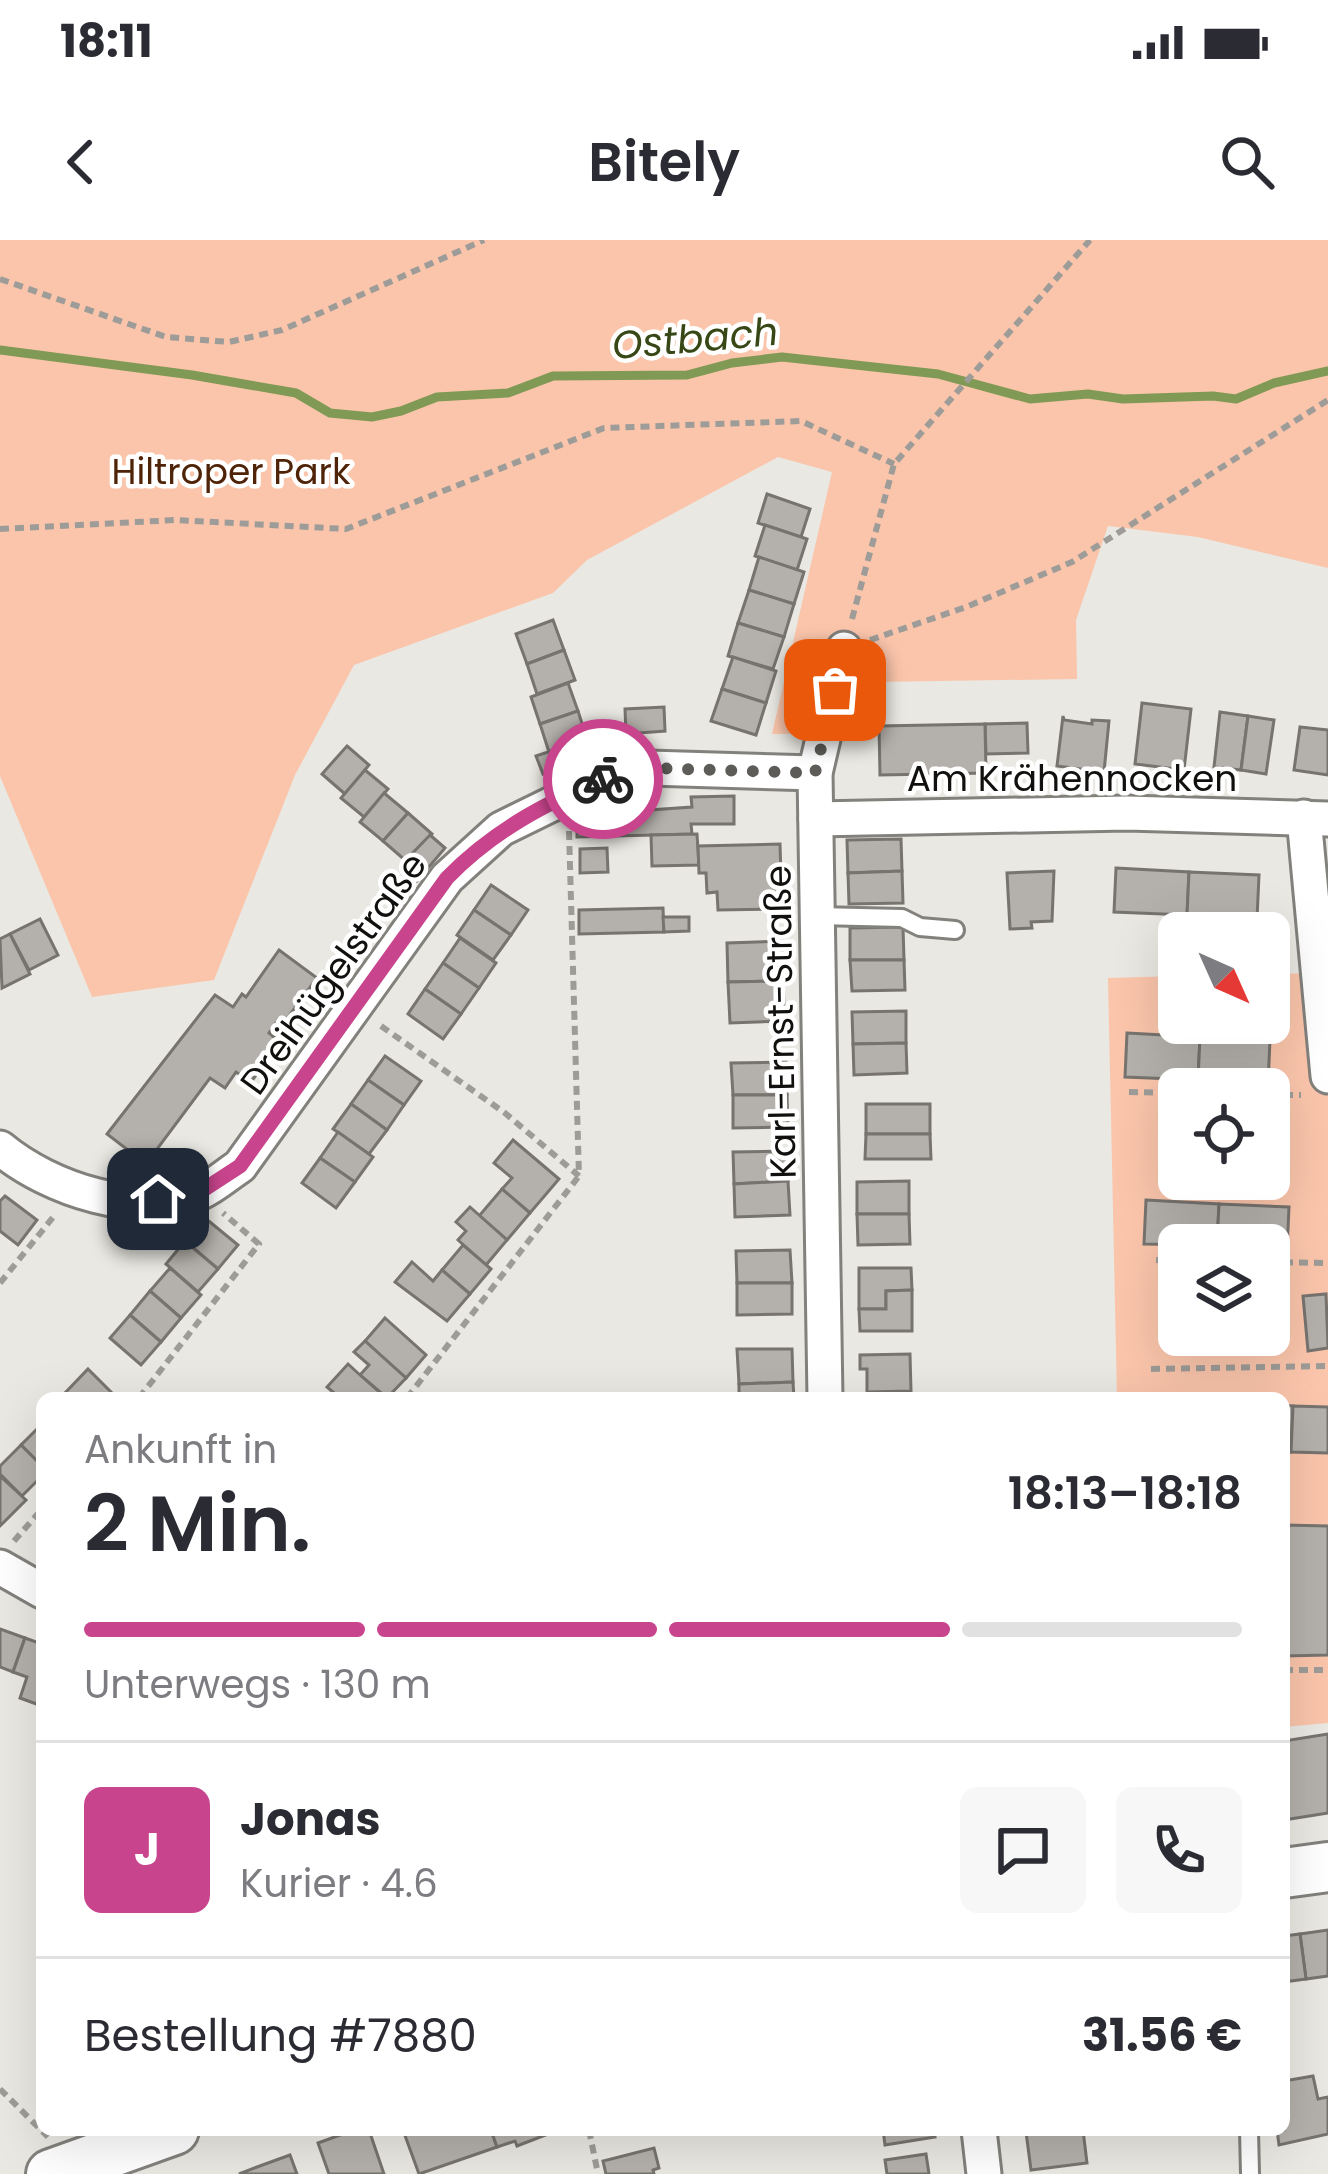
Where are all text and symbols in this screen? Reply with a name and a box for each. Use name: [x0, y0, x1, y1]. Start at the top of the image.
text: 18:11: [60, 10, 153, 73]
text: Bitely: [588, 124, 740, 200]
icon: back: [48, 129, 114, 195]
icon: search: [1214, 129, 1280, 195]
water label: Ostbach: [610, 304, 780, 373]
park label: Hiltroper Park: [111, 446, 351, 497]
pin: [784, 639, 886, 741]
icon: bag: [802, 657, 868, 723]
courier: [543, 719, 663, 839]
icon: bike: [570, 746, 636, 812]
street label: Am Krähennocken: [907, 753, 1237, 804]
street label: Dreihügelstraße: [228, 842, 439, 1105]
street label: Karl-Ernst-Straße: [752, 865, 809, 1179]
north arrow: [1158, 912, 1290, 1044]
map controls: [1158, 912, 1290, 1356]
button: locate: [1158, 1068, 1290, 1200]
pin: [107, 1148, 209, 1250]
icon: home: [125, 1166, 191, 1232]
button: layers: [1158, 1224, 1290, 1356]
text: Ankunft in: [84, 1422, 277, 1477]
text: 18:13–18:18: [1008, 1462, 1242, 1525]
text: 2 Min.: [84, 1469, 311, 1578]
text: Unterwegs · 130 m: [84, 1657, 431, 1712]
button: chat: [960, 1787, 1086, 1913]
button: phone: [1116, 1787, 1242, 1913]
text: Jonas: [240, 1788, 381, 1851]
text: J: [134, 1818, 160, 1881]
text: Kurier · 4.6: [240, 1856, 438, 1911]
text: Bestellung #7880: [84, 2004, 477, 2067]
text: 31.56 €: [1082, 2004, 1242, 2067]

